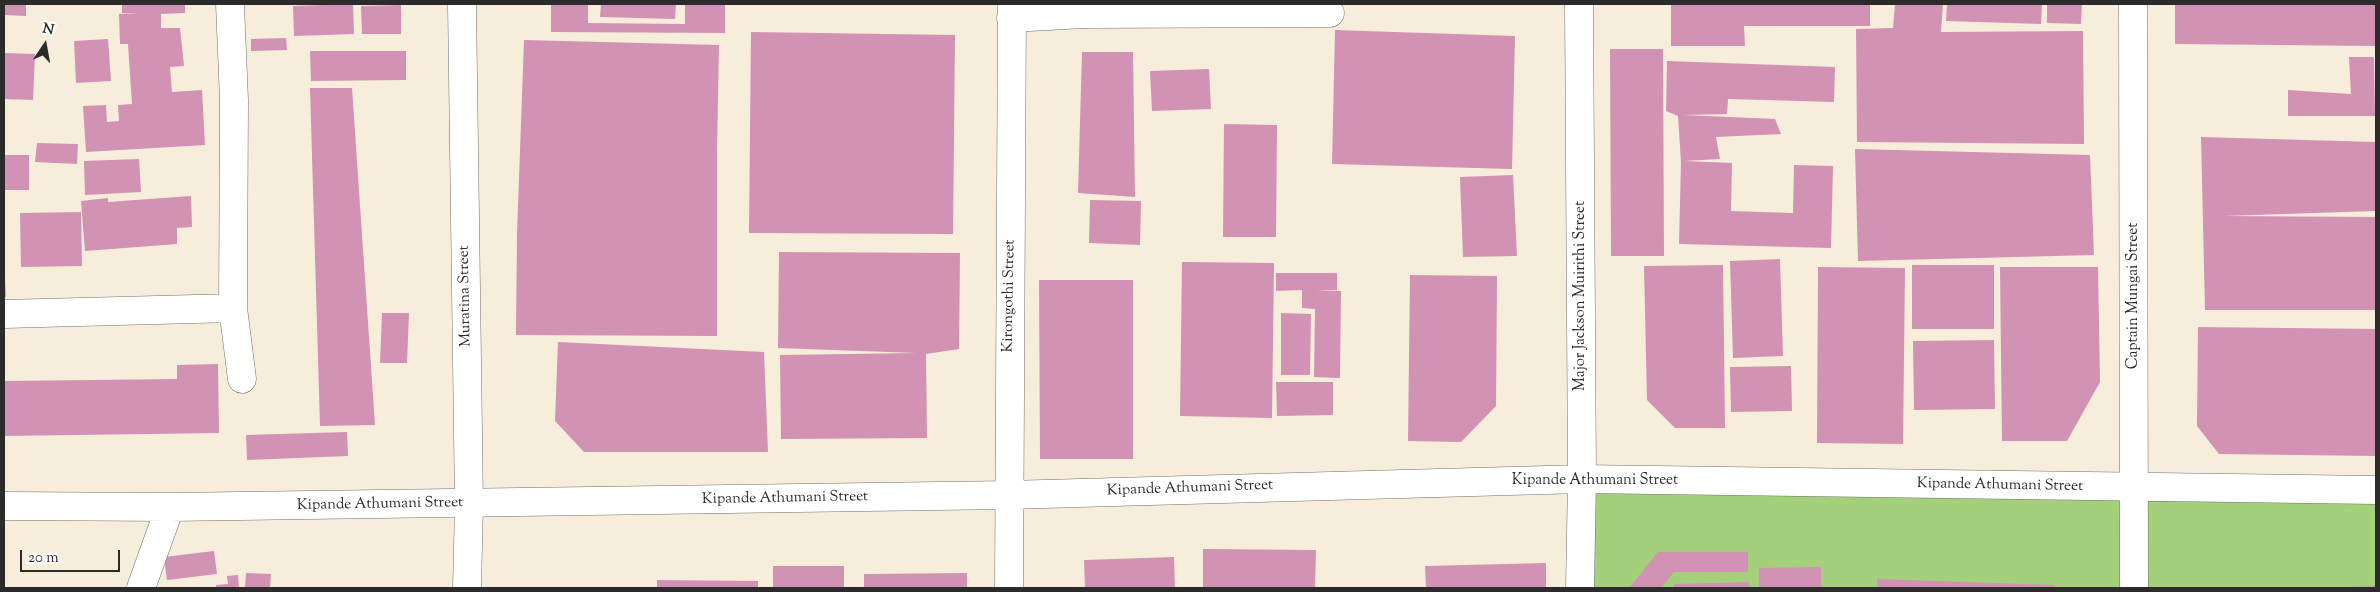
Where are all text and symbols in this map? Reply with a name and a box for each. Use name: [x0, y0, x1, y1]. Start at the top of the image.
text: N: [41, 19, 56, 41]
north arrow: [20, 20, 70, 70]
street label: Major Jackson Muirithi Street: [1572, 201, 1590, 391]
street label: Captain Mungai Street: [2125, 223, 2143, 369]
street label: Kirongothi Street: [1000, 239, 1020, 353]
street label: Muratina Street: [456, 245, 476, 347]
street label: Kipande Athumani Street: [1512, 472, 1678, 490]
street label: Kipande Athumani Street: [1917, 476, 2083, 496]
street label: Kipande Athumani Street: [1107, 477, 1273, 501]
street label: Kipande Athumani Street: [702, 489, 868, 509]
street label: Kipande Athumani Street: [297, 495, 463, 515]
scale bar: [22, 540, 122, 572]
text: 20 m: [28, 548, 59, 569]

